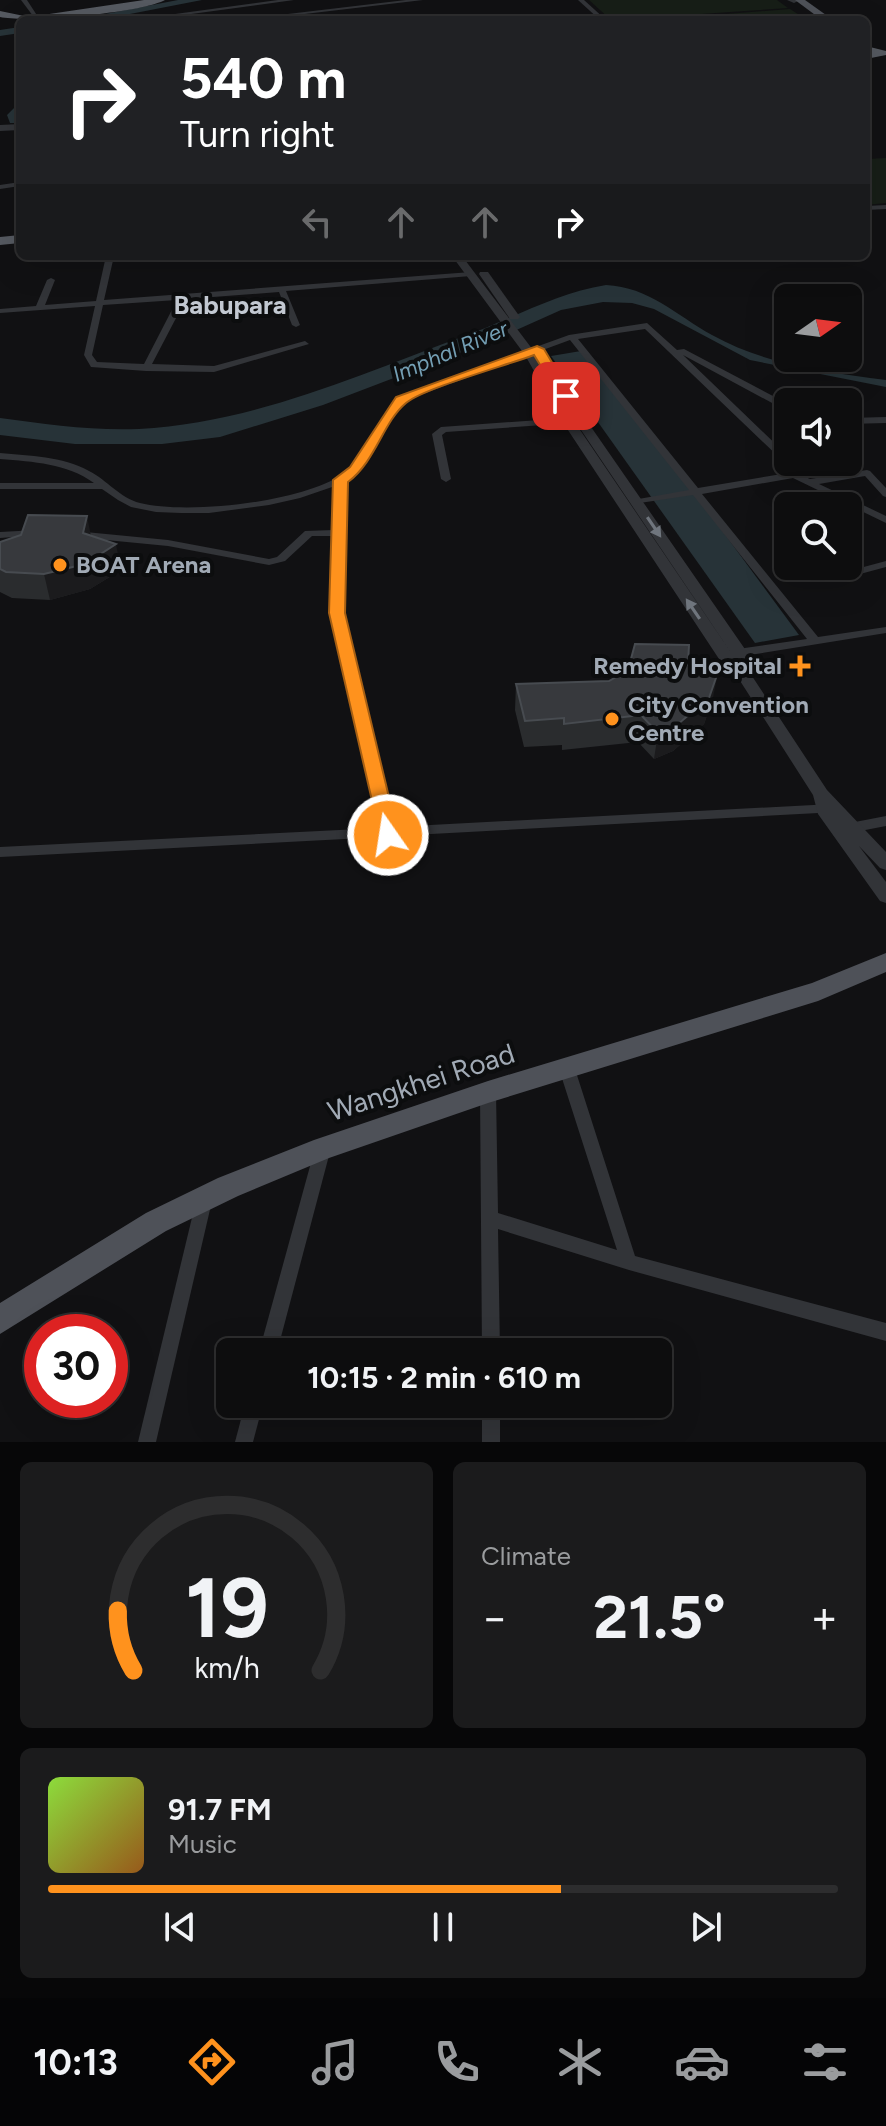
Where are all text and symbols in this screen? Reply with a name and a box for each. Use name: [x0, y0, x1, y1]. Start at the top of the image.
text: 540 m: [180, 45, 346, 112]
icon: right: [48, 48, 152, 152]
text: Turn right: [180, 113, 335, 156]
icon: left: [295, 200, 339, 244]
icon: ahead: [379, 200, 423, 244]
icon: ahead: [463, 200, 507, 244]
icon: right: [547, 200, 591, 244]
north arrow: [774, 284, 862, 372]
map controls: [774, 284, 862, 580]
district label: Babupara: [173, 289, 287, 321]
water label: Imphal River: [388, 314, 513, 388]
pin: [532, 362, 600, 430]
icon: arrive: [544, 374, 588, 418]
button: sound: [774, 388, 862, 476]
button: search: [774, 492, 862, 580]
one-way arrow: [646, 516, 661, 537]
place label: BOAT Arena: [76, 550, 211, 579]
marker: BOAT Arena: [51, 556, 69, 574]
one-way arrow: [686, 598, 701, 619]
place label: Remedy Hospital: [593, 651, 782, 680]
marker: Remedy Hospital: [789, 655, 811, 677]
place label: City Convention Centre: [628, 690, 809, 747]
marker: City Convention Centre: [603, 710, 621, 728]
position arrow: [346, 793, 430, 877]
street label: Wangkhei Road: [323, 1036, 519, 1128]
speed limit sign: 30: [24, 1314, 128, 1418]
text: 10:15 · 2 min · 610 m: [307, 1359, 581, 1396]
text: Climate: [481, 1540, 571, 1572]
text: 19: [185, 1558, 268, 1658]
text: 21.5°: [593, 1581, 726, 1653]
text: −: [481, 1591, 508, 1644]
text: +: [811, 1591, 838, 1644]
text: km/h: [194, 1651, 259, 1685]
text: 91.7 FM: [168, 1791, 272, 1828]
text: Music: [168, 1828, 237, 1860]
icon: previous: [158, 1905, 202, 1949]
icon: pause: [421, 1905, 465, 1949]
icon: next: [684, 1905, 728, 1949]
icon: directions: [184, 2034, 240, 2090]
icon: music: [307, 2034, 363, 2090]
icon: phone: [429, 2034, 485, 2090]
icon: climate: [552, 2034, 608, 2090]
icon: car: [674, 2034, 730, 2090]
icon: filters: [797, 2034, 853, 2090]
text: 10:13: [33, 2041, 118, 2084]

